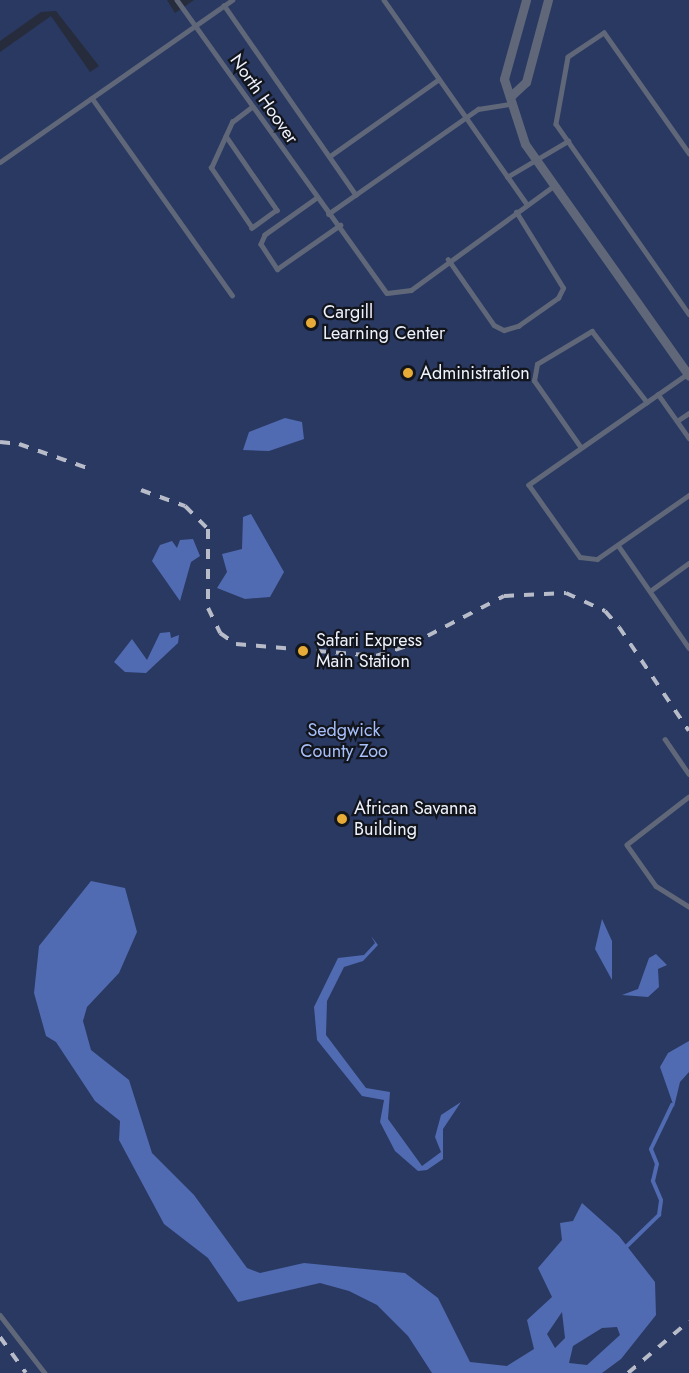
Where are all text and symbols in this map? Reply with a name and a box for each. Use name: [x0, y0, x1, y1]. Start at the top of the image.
street label: North Hoover: [225, 50, 303, 148]
place label: Cargill Learning Center: [323, 302, 445, 344]
marker: Cargill Learning Center: [304, 316, 318, 330]
place label: Administration: [420, 362, 530, 384]
marker: Administration: [401, 366, 415, 380]
place label: Safari Express Main Station: [316, 630, 422, 672]
marker: Safari Express Main Station: [294, 642, 312, 660]
park label: Sedgwick County Zoo: [300, 720, 388, 762]
place label: African Savanna Building: [354, 798, 477, 840]
marker: African Savanna Building: [335, 812, 349, 826]

